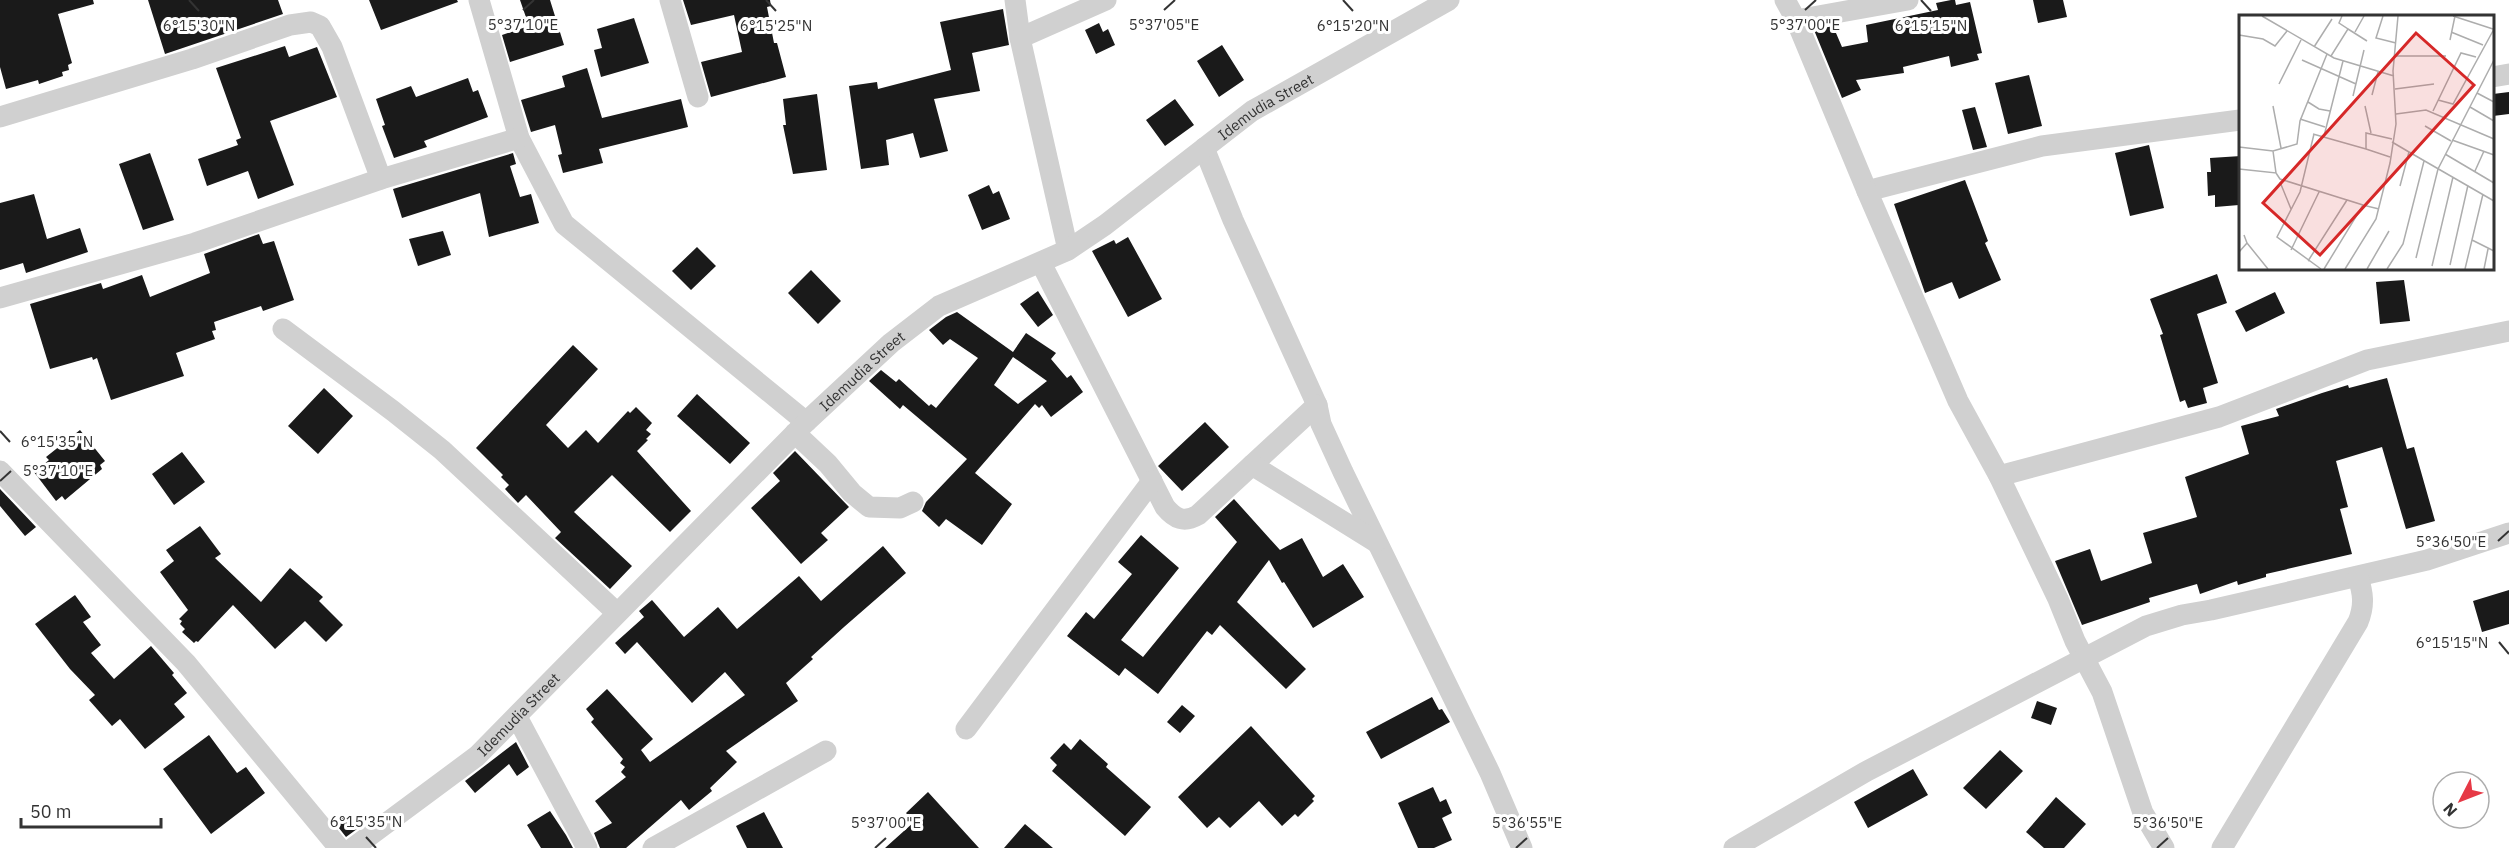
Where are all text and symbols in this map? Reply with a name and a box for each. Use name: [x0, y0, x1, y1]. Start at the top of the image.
text: 5°37'10"E: [488, 15, 558, 34]
text: 5°37'05"E: [1129, 15, 1199, 34]
text: 5°37'00"E: [1770, 15, 1840, 34]
inset map: [2239, 15, 2494, 270]
text: 6°15'30"N: [163, 16, 235, 35]
text: 6°15'25"N: [740, 16, 812, 35]
text: 6°15'20"N: [1317, 16, 1389, 35]
text: 6°15'15"N: [1895, 16, 1967, 35]
street label: Idemudia Street: [1214, 69, 1317, 144]
street label: Idemudia Street: [815, 327, 908, 415]
text: 6°15'35"N: [21, 432, 93, 451]
text: 5°37'10"E: [23, 461, 93, 480]
text: 5°36'50"E: [2416, 532, 2486, 551]
text: 6°15'15"N: [2416, 633, 2488, 652]
street label: Idemudia Street: [473, 668, 563, 760]
north arrow: [2431, 770, 2491, 830]
scale bar: [21, 791, 160, 829]
text: N: [2439, 799, 2461, 821]
text: 50 m: [30, 800, 72, 823]
text: 6°15'35"N: [330, 812, 402, 831]
text: 5°37'00"E: [851, 813, 921, 832]
text: 5°36'55"E: [1492, 813, 1562, 832]
text: 5°36'50"E: [2133, 813, 2203, 832]

